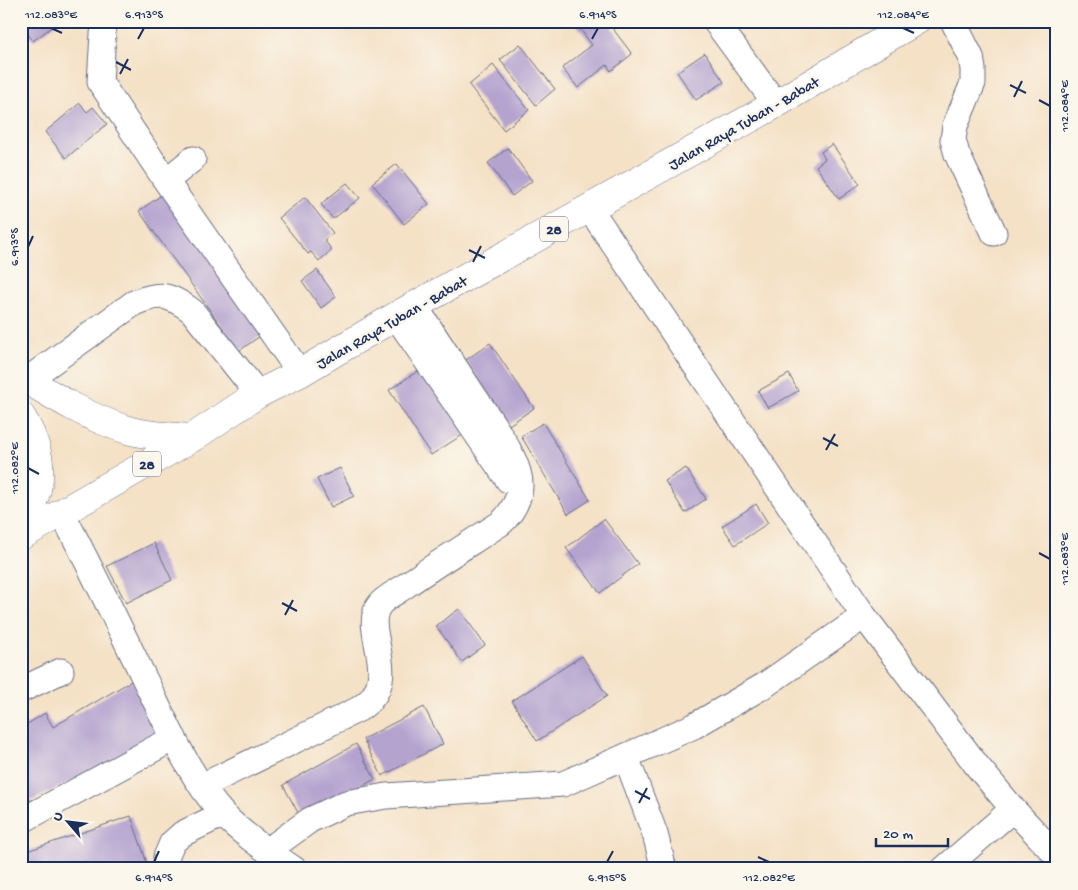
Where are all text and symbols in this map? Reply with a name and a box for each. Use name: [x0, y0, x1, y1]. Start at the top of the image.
text: 112.083°E: [24, 9, 77, 23]
text: 6.913°S: [125, 9, 163, 23]
text: 6.914°S: [579, 9, 617, 23]
text: 112.084°E: [876, 9, 929, 23]
street label: Jalan Raya Tuban - Babat: [666, 73, 825, 176]
text: 112.084°E: [1059, 80, 1073, 133]
road number: 28: [540, 216, 568, 242]
text: 6.913°S: [9, 228, 23, 266]
street label: Jalan Raya Tuban - Babat: [314, 272, 473, 375]
text: 112.082°E: [9, 442, 23, 495]
road number: 28: [133, 452, 161, 476]
text: 112.083°E: [1059, 533, 1073, 586]
north arrow: [42, 798, 92, 848]
text: U: [49, 810, 68, 825]
scale bar: [876, 815, 948, 847]
text: 20 m: [883, 826, 913, 844]
text: 6.914°S: [135, 872, 173, 886]
text: 6.915°S: [588, 872, 626, 886]
text: 112.082°E: [742, 872, 795, 886]

